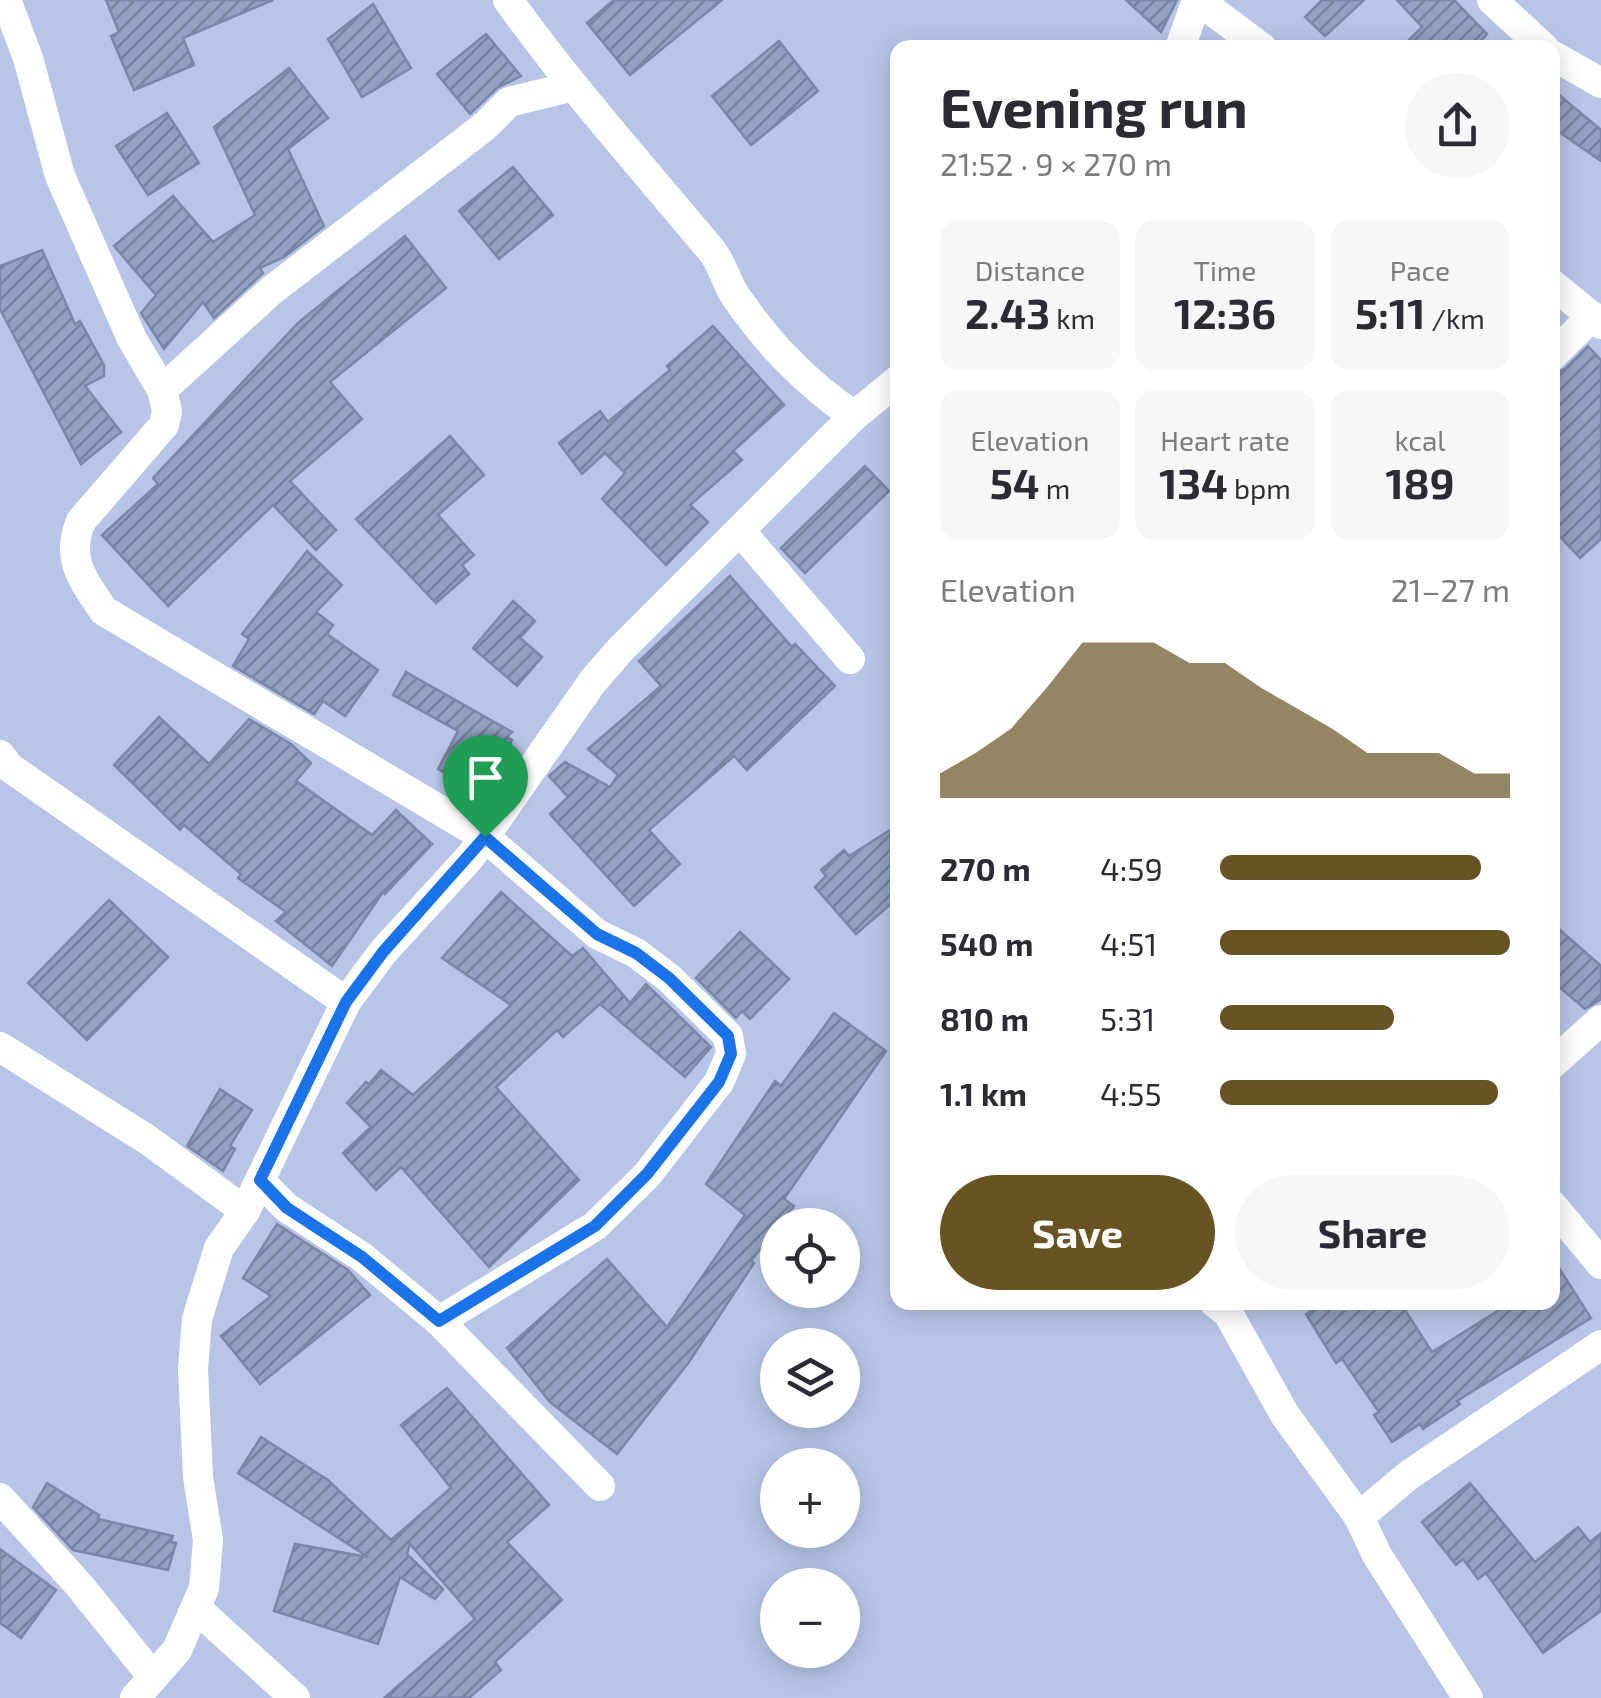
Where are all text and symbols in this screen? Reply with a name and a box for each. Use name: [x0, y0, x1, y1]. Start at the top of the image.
text: Evening run: [940, 73, 1248, 139]
button: share: [1405, 73, 1510, 178]
text: 21:52 · 9 × 270 m: [940, 144, 1172, 182]
text: Distance: [975, 253, 1085, 287]
text: Time: [1194, 253, 1256, 287]
text: Pace: [1390, 253, 1450, 287]
text: 2.43: [965, 287, 1050, 337]
text: 12:36: [1174, 287, 1276, 337]
text: 5:11: [1355, 287, 1425, 337]
text: km: [1050, 301, 1095, 335]
text: /km: [1425, 301, 1485, 335]
text: Elevation: [971, 423, 1089, 457]
text: Heart rate: [1160, 423, 1290, 457]
text: kcal: [1394, 423, 1446, 457]
text: 54: [990, 457, 1040, 507]
text: 134: [1159, 457, 1228, 507]
text: 189: [1385, 457, 1455, 507]
text: m: [1040, 471, 1070, 505]
text: bpm: [1228, 471, 1291, 505]
text: Elevation: [940, 570, 1076, 608]
text: 21–27 m: [1391, 570, 1510, 608]
pin: [443, 735, 528, 838]
icon: arrive: [458, 750, 513, 805]
text: 270 m: [940, 849, 1031, 887]
text: 4:59: [1100, 849, 1163, 887]
text: 540 m: [940, 924, 1033, 962]
text: 4:51: [1100, 924, 1157, 962]
text: 810 m: [940, 999, 1029, 1037]
text: 5:31: [1100, 999, 1155, 1037]
text: 1.1 km: [940, 1074, 1027, 1112]
text: 4:55: [1100, 1074, 1162, 1112]
button: Save: [940, 1175, 1215, 1290]
button: Share: [1235, 1175, 1510, 1290]
map controls: [760, 1208, 860, 1668]
button: locate: [760, 1208, 860, 1308]
button: layers: [760, 1328, 860, 1428]
button: +: [760, 1448, 860, 1548]
button: −: [760, 1568, 860, 1668]

